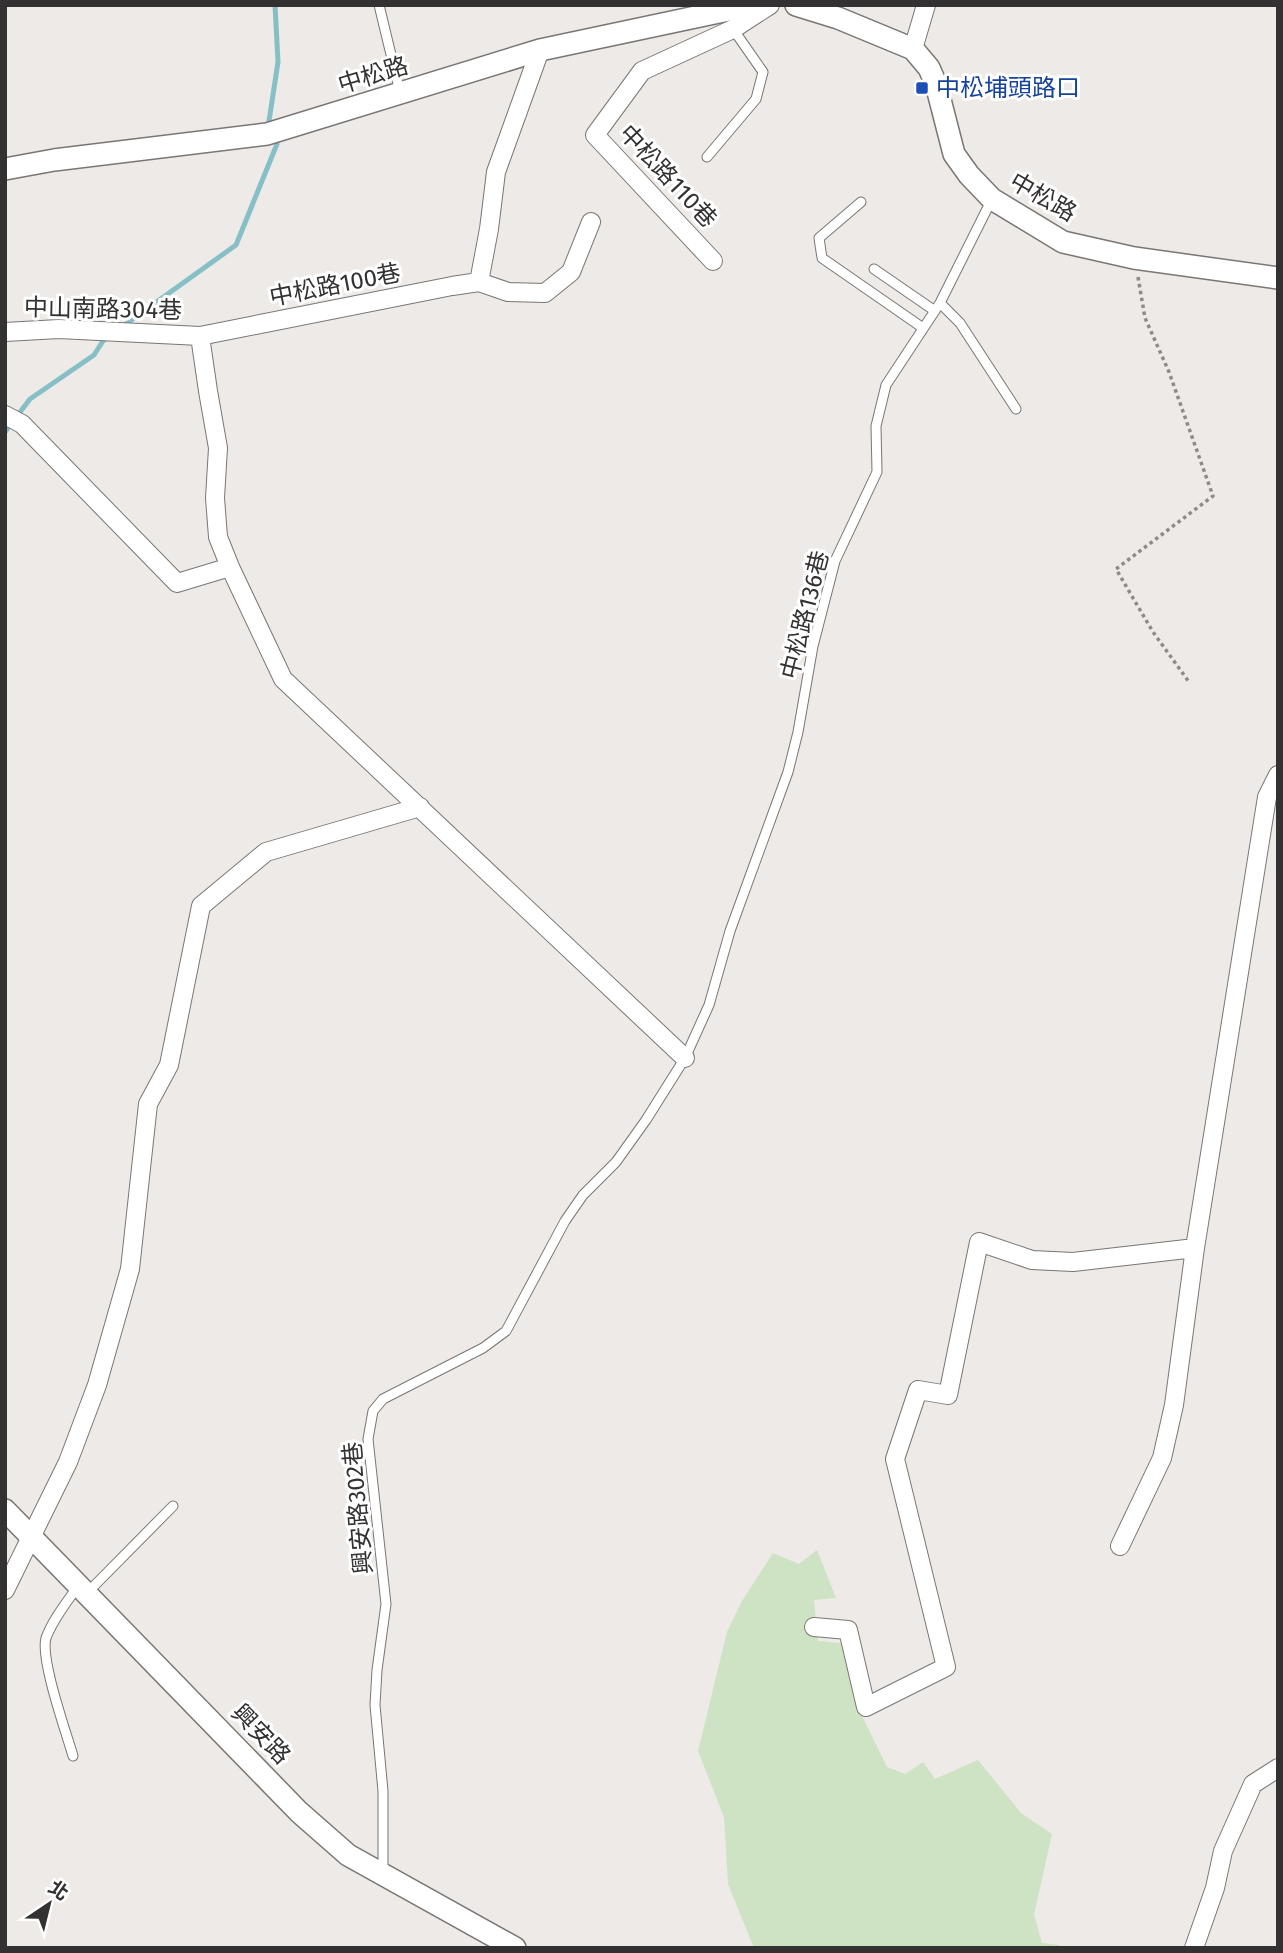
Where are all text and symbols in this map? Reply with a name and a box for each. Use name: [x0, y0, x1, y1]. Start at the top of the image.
street label: 中松路: [334, 51, 412, 99]
place label: 中松埔頭路口: [936, 74, 1080, 102]
marker: 中松埔頭路口: [914, 80, 930, 96]
street label: 中松路110巷: [613, 119, 723, 233]
street label: 中松路: [1005, 167, 1081, 227]
street label: 中松路100巷: [267, 259, 403, 311]
street label: 中山南路304巷: [24, 294, 182, 324]
street label: 中松路136巷: [776, 548, 834, 682]
street label: 興安路302巷: [338, 1441, 378, 1575]
street label: 興安路: [226, 1698, 296, 1770]
north arrow: [14, 1869, 84, 1939]
text: 北: [44, 1876, 73, 1905]

